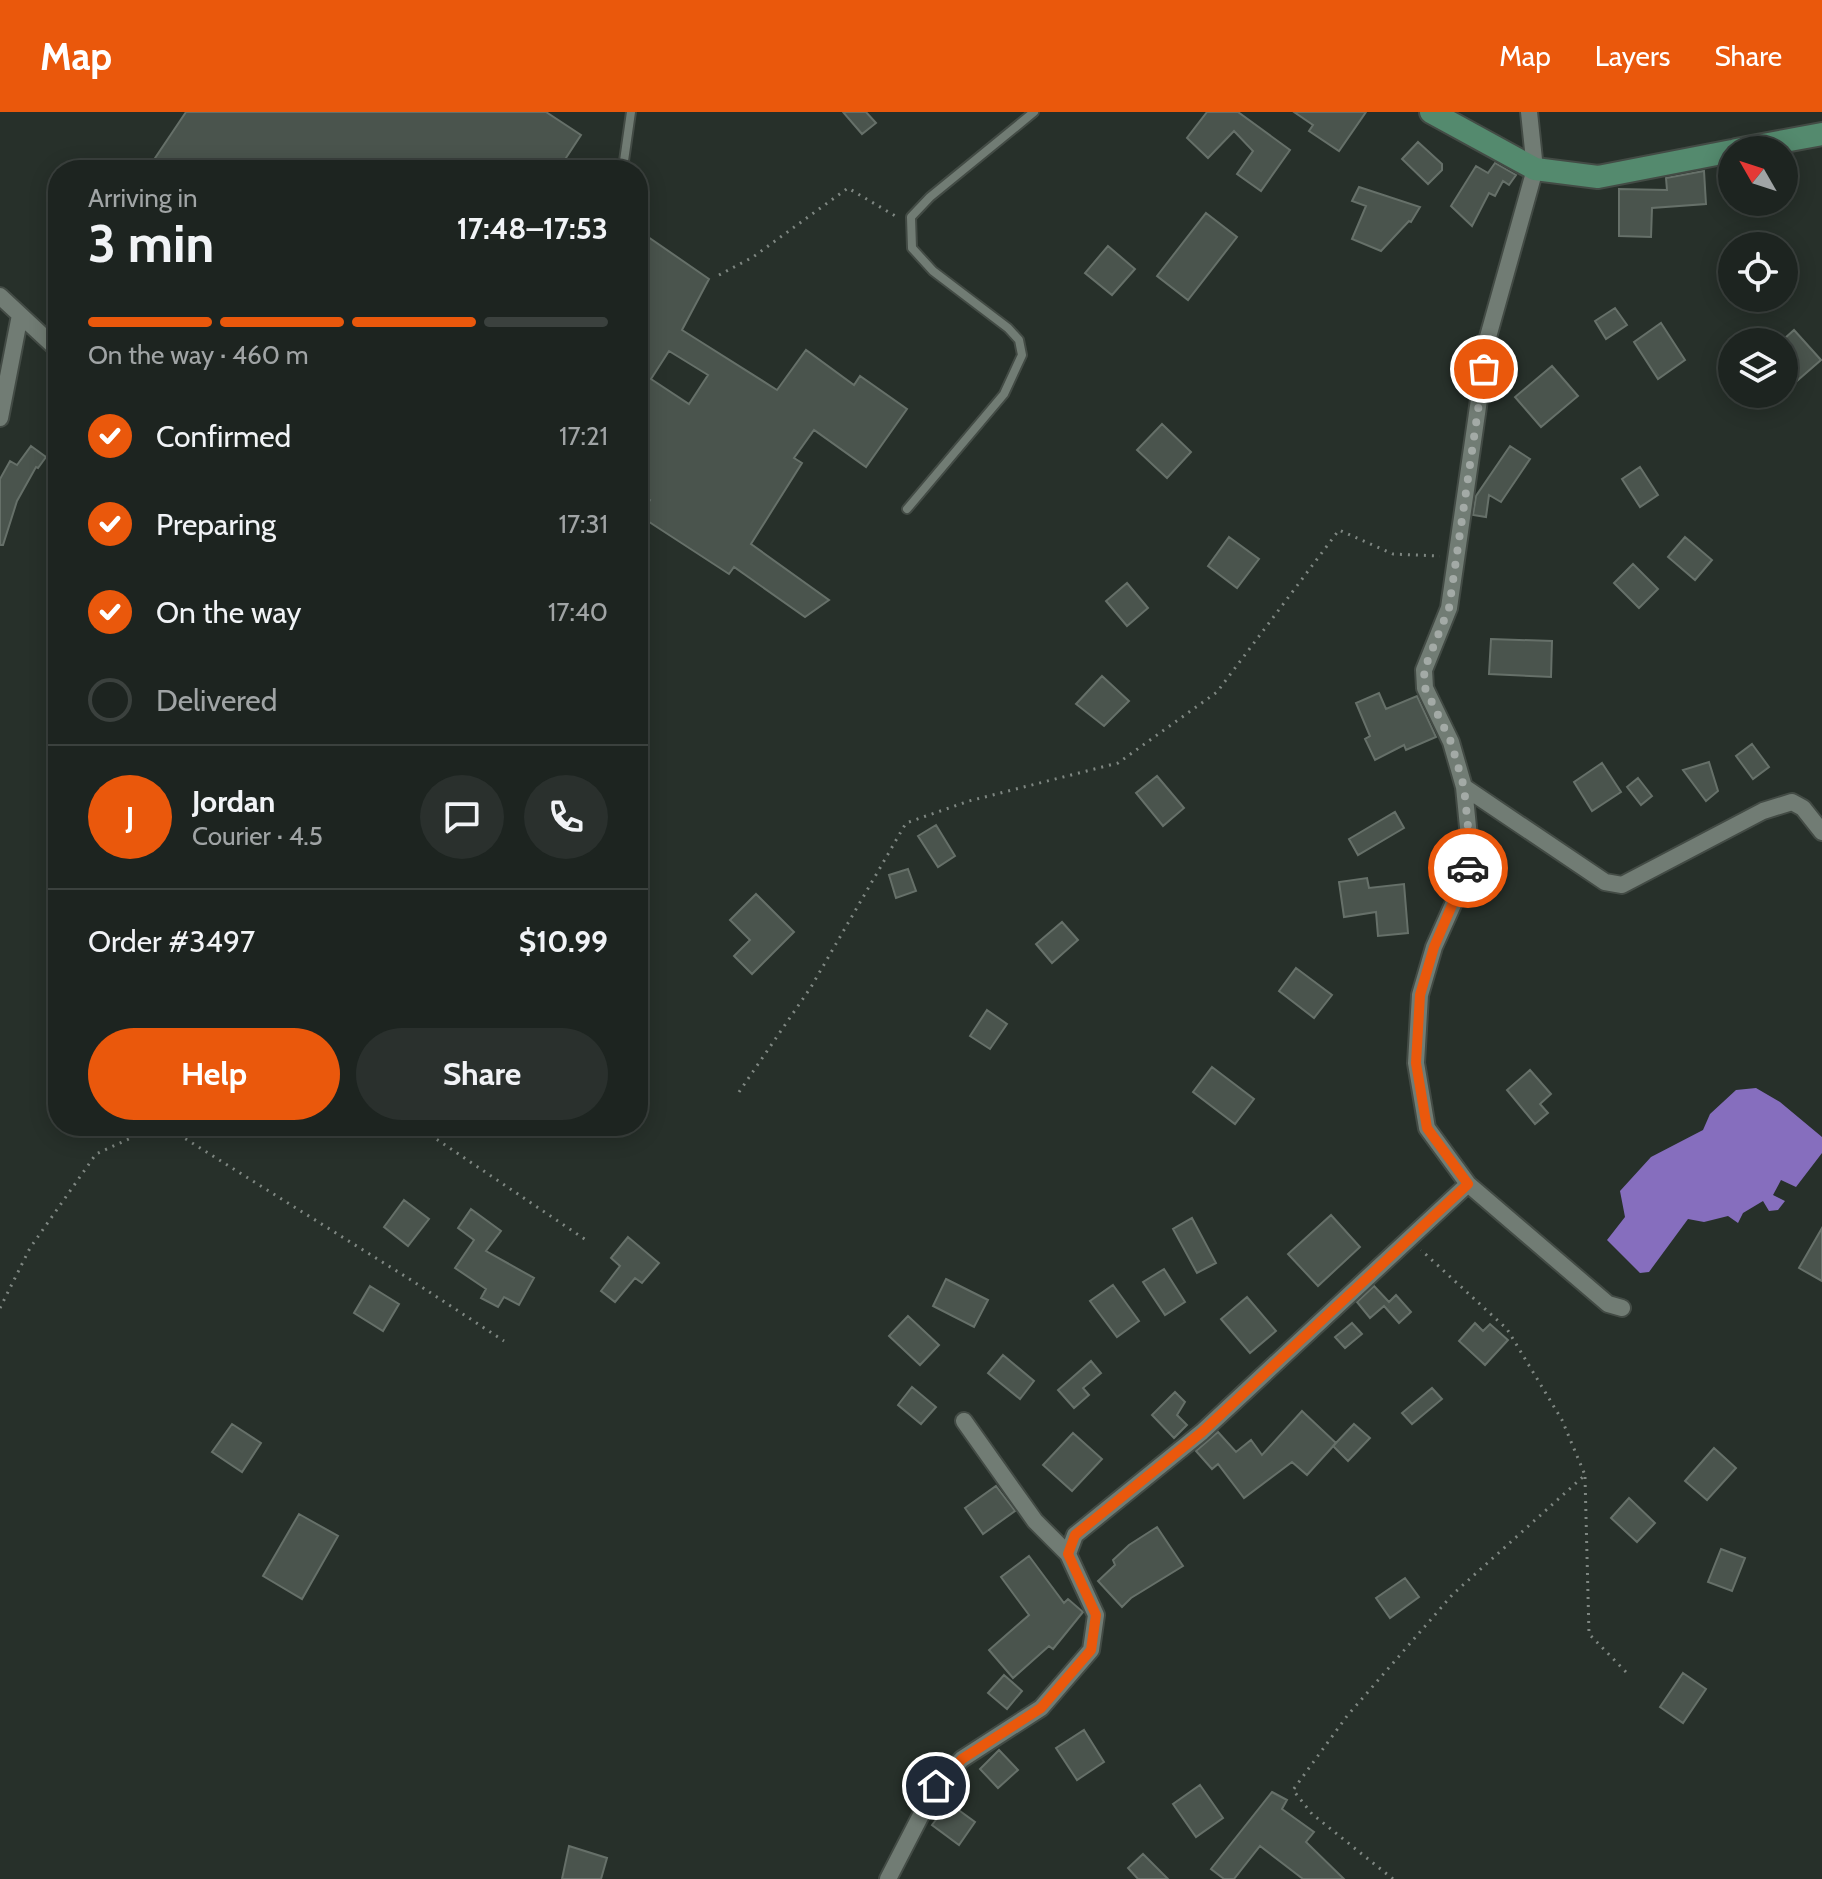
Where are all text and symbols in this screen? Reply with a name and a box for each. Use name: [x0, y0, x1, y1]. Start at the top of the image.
text: Map: [40, 33, 112, 80]
text: Map: [1499, 39, 1551, 73]
text: Layers: [1595, 39, 1670, 73]
text: Share: [1714, 39, 1782, 73]
north arrow: [1718, 136, 1798, 216]
map controls: [1718, 136, 1798, 408]
text: Arriving in: [88, 182, 198, 214]
text: 17:48–17:53: [457, 210, 608, 247]
text: 3 min: [88, 212, 214, 275]
button: locate: [1718, 232, 1798, 312]
button: layers: [1718, 328, 1798, 408]
pin: [1450, 335, 1518, 403]
text: On the way · 460 m: [88, 339, 309, 371]
icon: bag: [1462, 347, 1506, 391]
icon: check: [88, 414, 132, 458]
text: Confirmed: [156, 418, 291, 455]
text: 17:21: [559, 420, 608, 452]
icon: check: [88, 502, 132, 546]
text: Preparing: [156, 506, 276, 543]
text: 17:31: [558, 508, 608, 540]
icon: check: [88, 590, 132, 634]
text: On the way: [156, 594, 301, 631]
text: 17:40: [548, 596, 608, 628]
text: Delivered: [156, 682, 277, 719]
button: chat: [420, 775, 504, 859]
button: phone: [524, 775, 608, 859]
text: Jordan: [192, 783, 275, 820]
text: J: [126, 799, 134, 836]
text: Courier · 4.5: [192, 820, 323, 852]
courier: [1428, 828, 1508, 908]
icon: car: [1446, 846, 1490, 890]
text: Order #3497: [88, 923, 255, 960]
text: $10.99: [519, 923, 608, 960]
button: Help: [88, 1028, 340, 1120]
button: Share: [356, 1028, 608, 1120]
pin: [902, 1752, 970, 1820]
icon: home: [914, 1764, 958, 1808]

